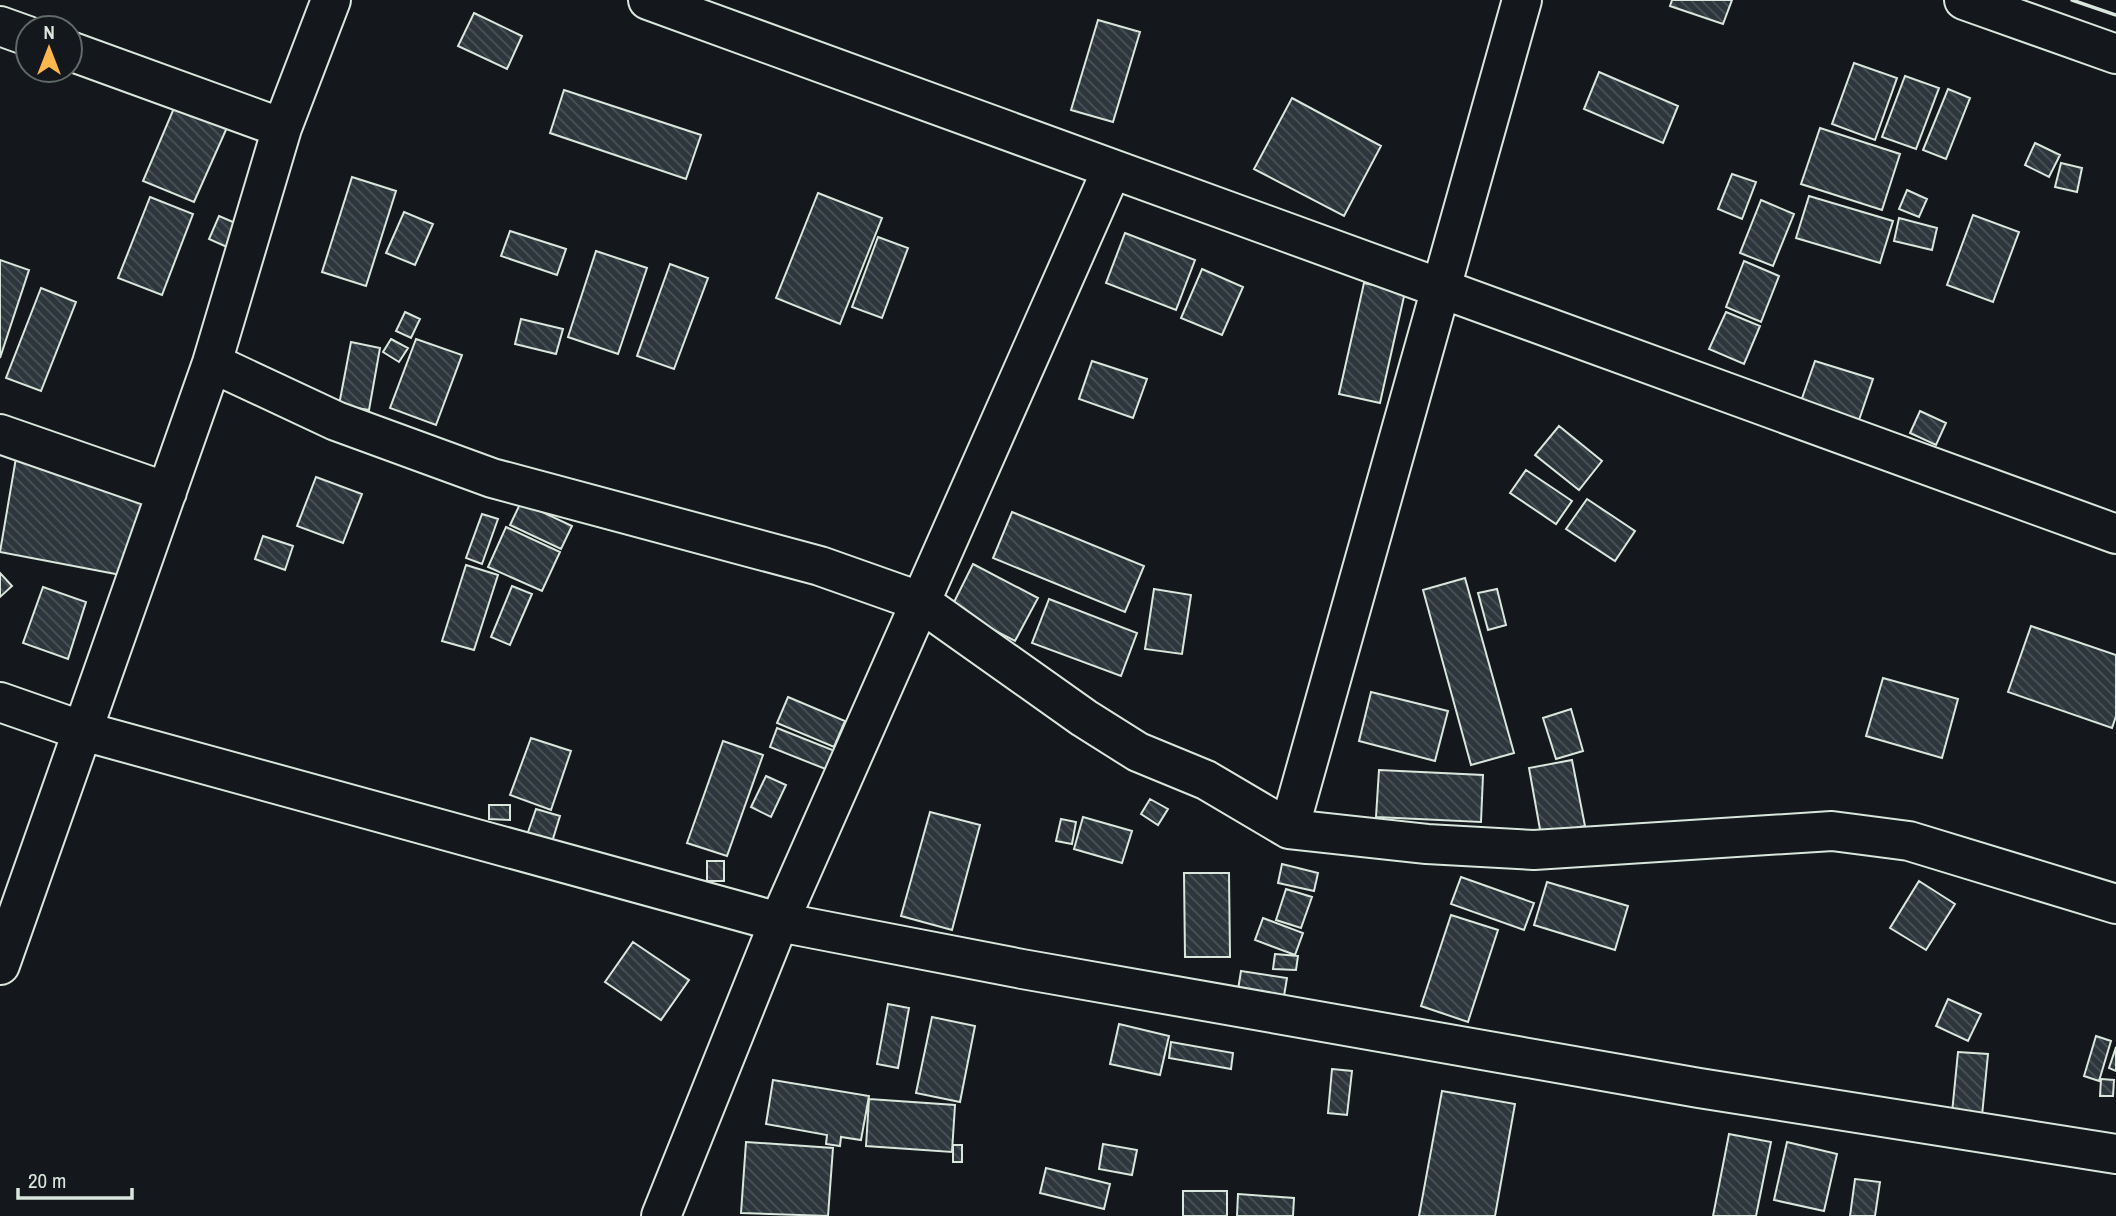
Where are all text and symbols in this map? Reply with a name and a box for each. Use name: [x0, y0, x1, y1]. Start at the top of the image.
north arrow: [14, 14, 84, 84]
text: N: [43, 19, 55, 45]
scale bar: [18, 1156, 131, 1200]
text: 20 m: [28, 1166, 66, 1195]

